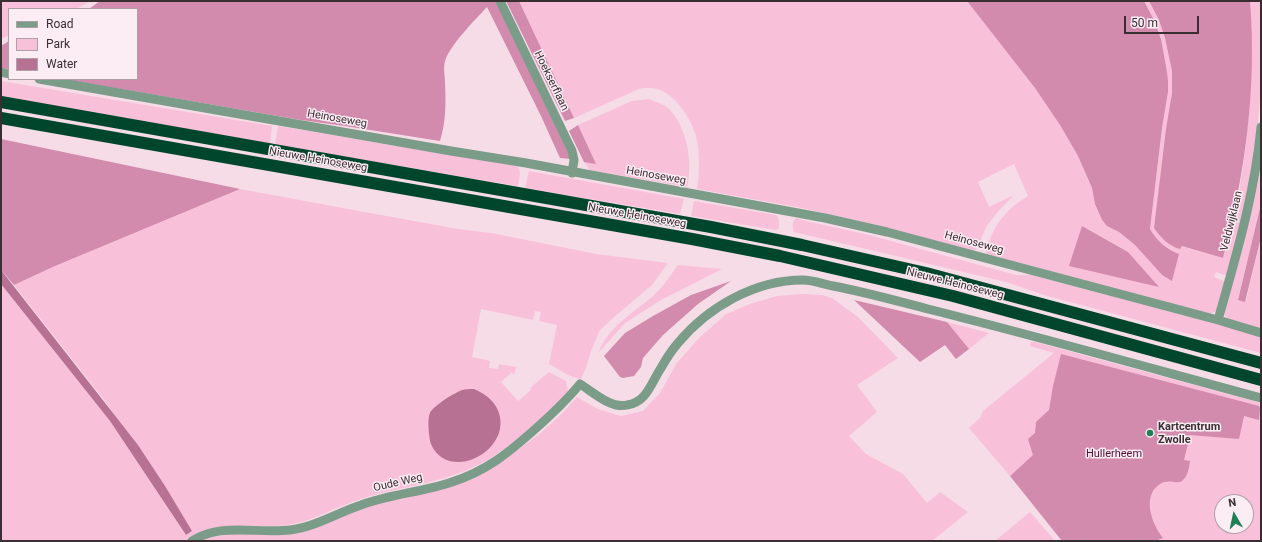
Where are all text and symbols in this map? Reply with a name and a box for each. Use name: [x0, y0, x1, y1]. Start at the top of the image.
legend: [8, 8, 138, 80]
scale bar: [1126, 8, 1201, 34]
text: 50 m: [1131, 16, 1158, 30]
text: Road: [46, 17, 74, 31]
text: Park: [46, 37, 70, 51]
street label: Hoekserflaan: [531, 49, 571, 113]
text: Water: [46, 57, 77, 71]
street label: Heinoseweg: [306, 107, 368, 131]
street label: Nieuwe Heinoseweg: [268, 145, 368, 175]
street label: Heinoseweg: [625, 164, 687, 188]
street label: Veldwijklaan: [1218, 190, 1246, 252]
street label: Nieuwe Heinoseweg: [587, 201, 687, 231]
street label: Heinoseweg: [943, 229, 1005, 257]
street label: Nieuwe Heinoseweg: [905, 266, 1005, 302]
place label: Kartcentrum Zwolle: [1158, 420, 1220, 446]
marker: Kartcentrum Zwolle: [1145, 428, 1155, 438]
park label: Hullerheem: [1086, 447, 1142, 461]
street label: Oude Weg: [372, 471, 424, 495]
north arrow: [1214, 494, 1254, 534]
text: N: [1227, 496, 1237, 510]

